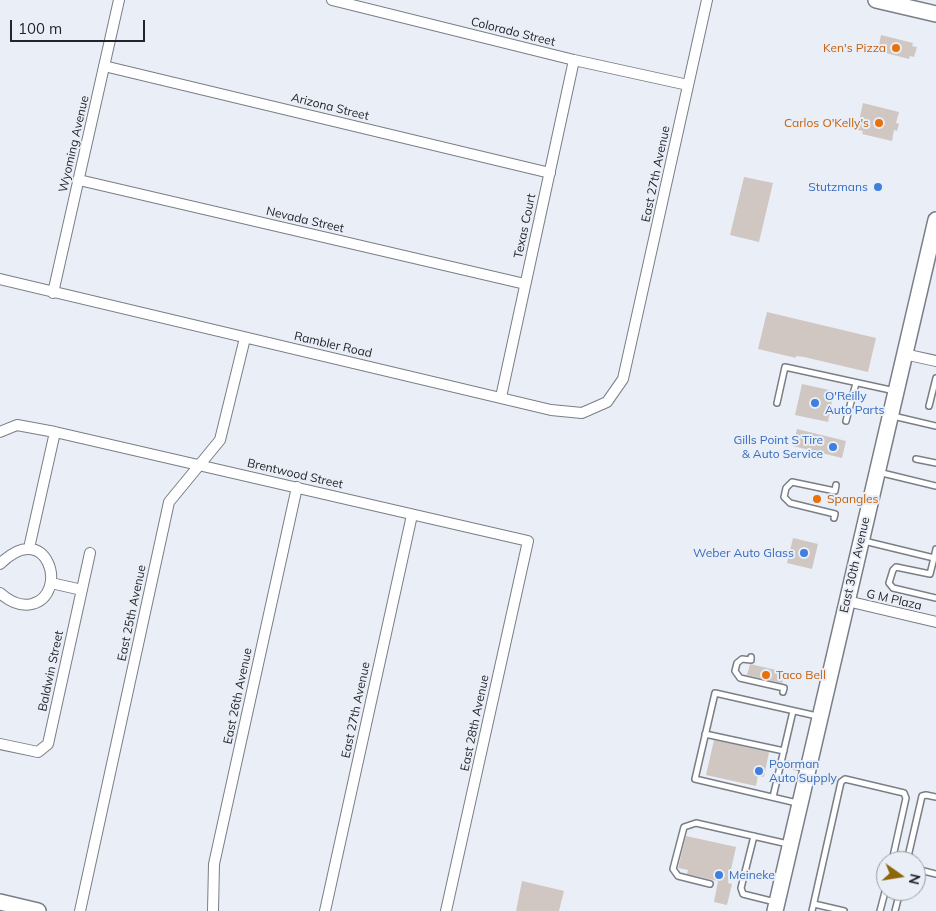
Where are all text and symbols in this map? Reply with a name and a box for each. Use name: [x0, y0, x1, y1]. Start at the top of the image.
scale bar: [12, 10, 148, 42]
street label: Colorado Street: [469, 15, 557, 49]
text: 100 m: [18, 19, 62, 38]
place label: Ken's Pizza: [823, 41, 886, 55]
marker: Ken's Pizza: [890, 42, 902, 54]
street label: Arizona Street: [290, 90, 370, 124]
street label: Wyoming Avenue: [56, 94, 92, 194]
place label: Carlos O'Kelly's: [784, 116, 869, 130]
marker: Carlos O'Kelly's: [873, 117, 885, 129]
street label: East 27th Avenue: [639, 125, 673, 223]
place label: Stutzmans: [808, 180, 868, 194]
marker: Stutzmans: [872, 181, 884, 193]
street label: Texas Court: [511, 192, 539, 260]
street label: Nevada Street: [265, 204, 345, 236]
street label: Rambler Road: [293, 329, 373, 361]
place label: O'Reilly Auto Parts: [825, 389, 884, 417]
marker: O'Reilly Auto Parts: [809, 397, 821, 409]
place label: Gills Point S Tire & Auto Service: [733, 433, 823, 461]
marker: Gills Point S Tire & Auto Service: [827, 441, 839, 453]
street label: Brentwood Street: [246, 456, 344, 492]
place label: Spangles: [827, 492, 878, 506]
marker: Spangles: [811, 493, 823, 505]
street label: East 30th Avenue: [837, 516, 873, 614]
place label: Weber Auto Glass: [693, 546, 794, 560]
marker: Weber Auto Glass: [798, 547, 810, 559]
street label: East 25th Avenue: [115, 564, 149, 662]
street label: G M Plaza: [865, 587, 923, 613]
street label: Baldwin Street: [35, 629, 67, 713]
street label: East 26th Avenue: [221, 647, 255, 745]
street label: East 27th Avenue: [339, 661, 373, 759]
place label: Taco Bell: [776, 668, 826, 682]
marker: Taco Bell: [760, 669, 772, 681]
street label: East 28th Avenue: [458, 674, 492, 772]
place label: Poorman Auto Supply: [769, 757, 837, 785]
marker: Poorman Auto Supply: [753, 765, 765, 777]
north arrow: [876, 851, 926, 901]
place label: Meineke: [729, 868, 775, 882]
marker: Meineke: [713, 869, 725, 881]
text: N: [905, 872, 925, 886]

